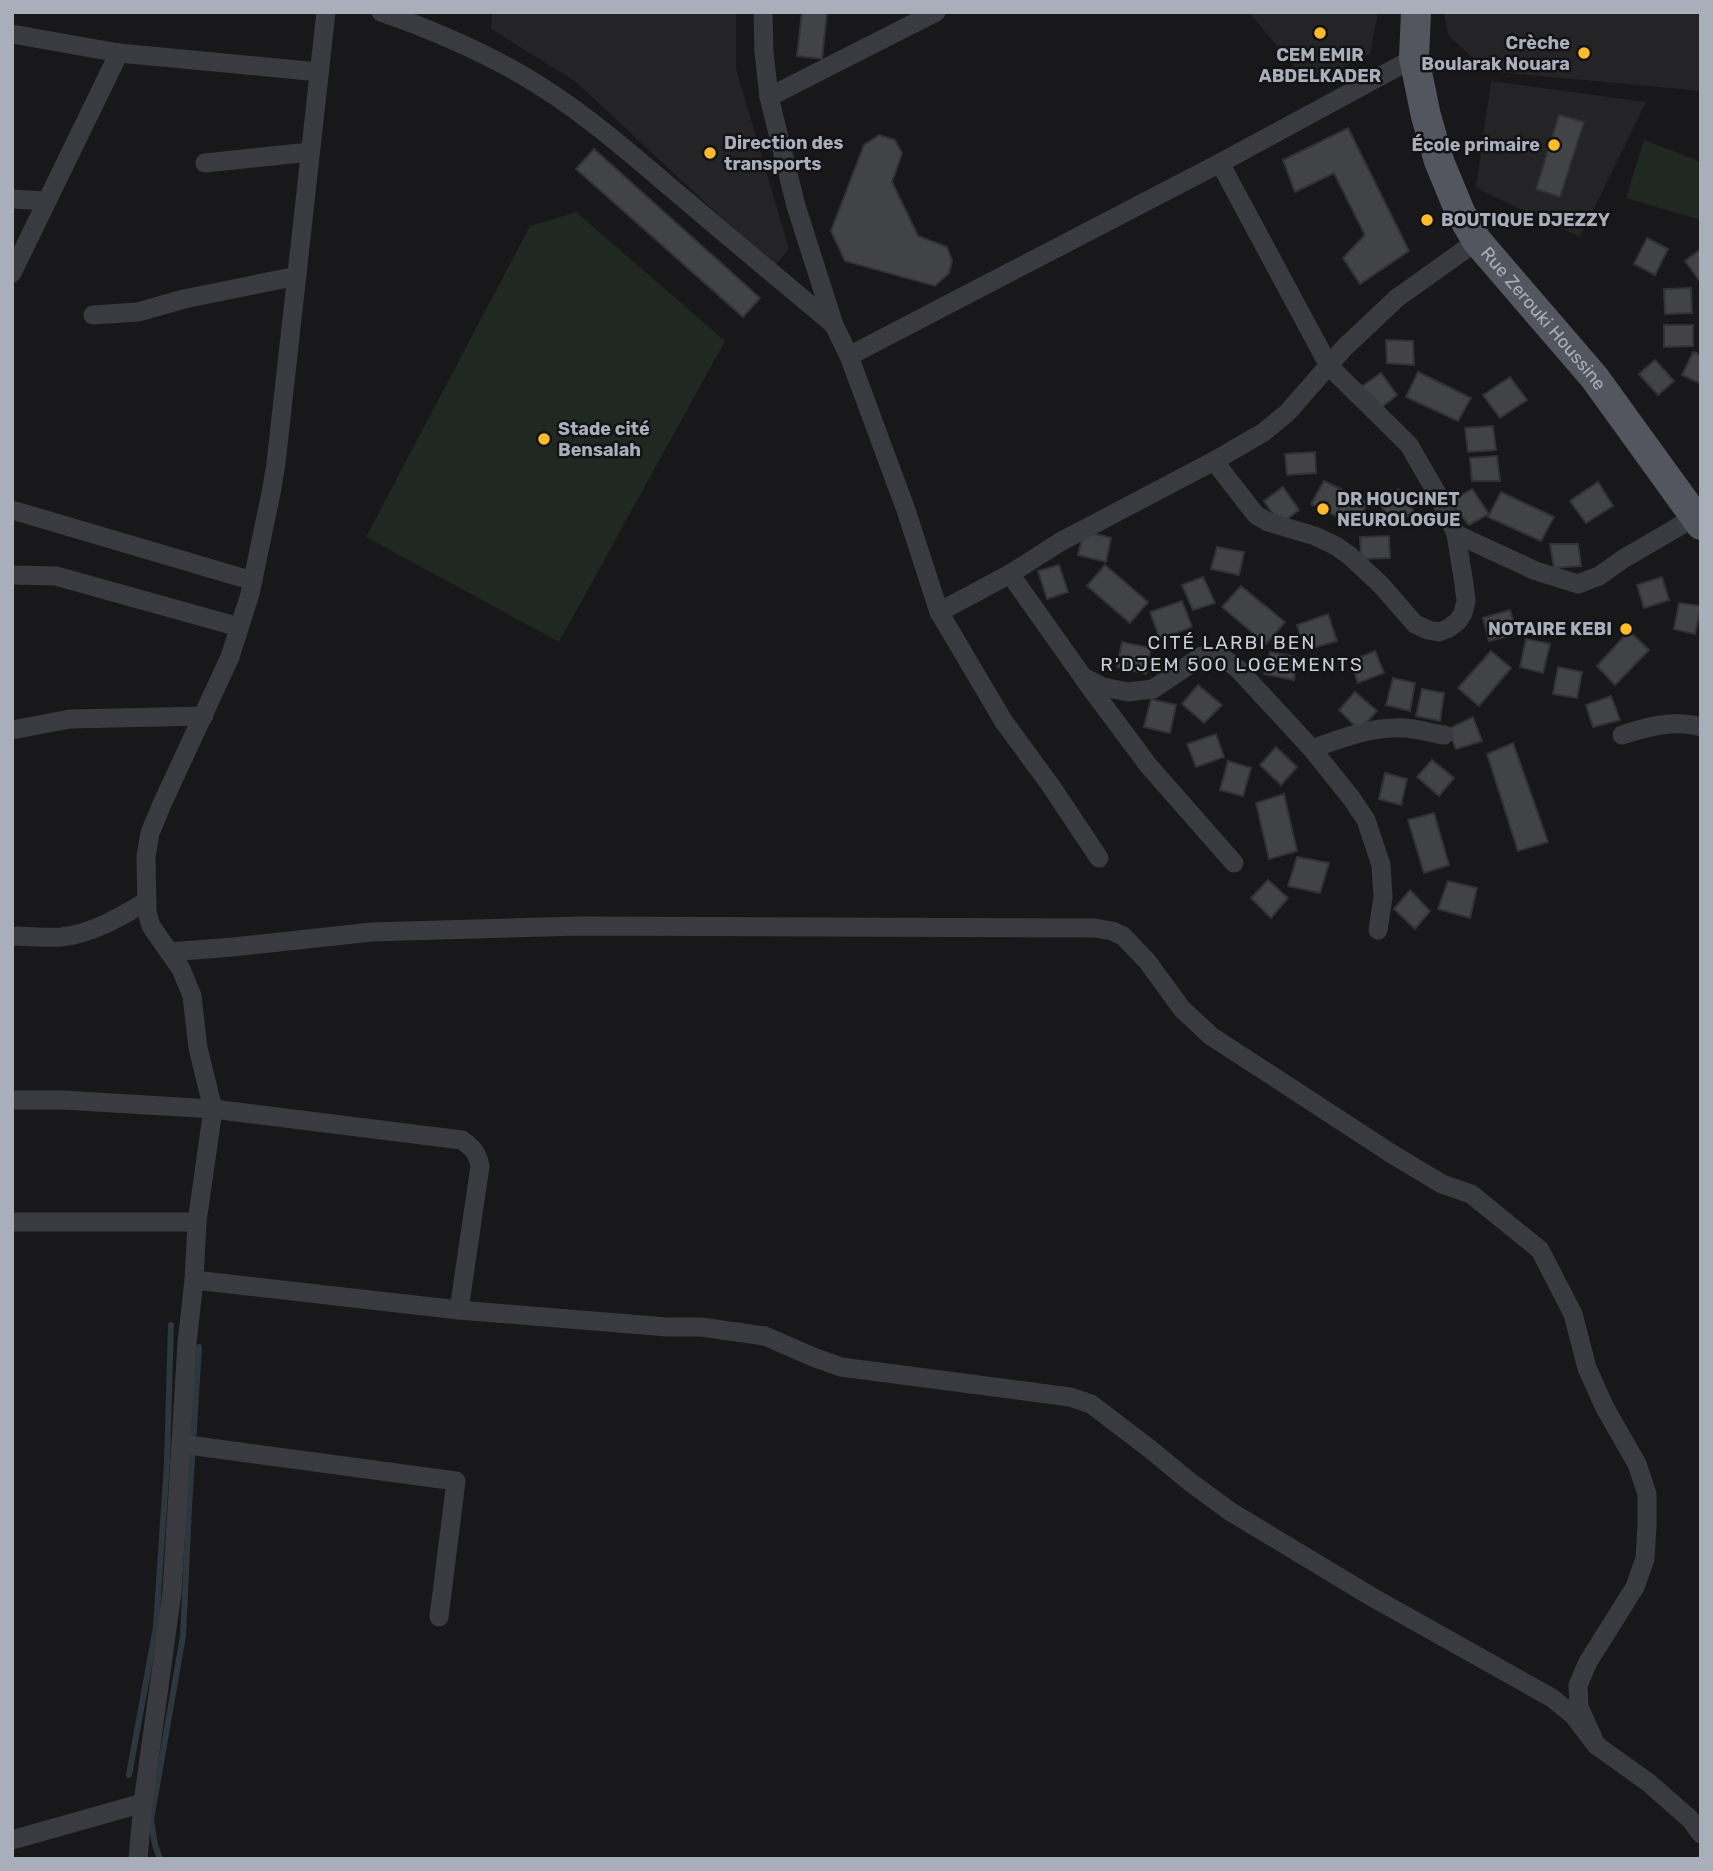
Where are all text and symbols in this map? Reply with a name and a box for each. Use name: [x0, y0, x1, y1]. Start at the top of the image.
marker: CEM EMIR ABDELKADER: [1312, 25, 1328, 41]
place label: Crèche Boularak Nouara: [1421, 32, 1570, 75]
place label: CEM EMIR ABDELKADER: [1259, 44, 1381, 87]
marker: Crèche Boularak Nouara: [1576, 45, 1592, 61]
place label: Direction des transports: [724, 132, 843, 175]
place label: École primaire: [1412, 134, 1540, 156]
marker: École primaire: [1546, 137, 1562, 153]
marker: Direction des transports: [702, 145, 718, 161]
place label: BOUTIQUE DJEZZY: [1441, 209, 1610, 231]
marker: BOUTIQUE DJEZZY: [1419, 212, 1435, 228]
street label: Rue Zerouki Houssine: [1476, 242, 1611, 394]
place label: Stade cité Bensalah: [558, 418, 650, 461]
marker: Stade cité Bensalah: [536, 431, 552, 447]
place label: DR HOUCINET NEUROLOGUE: [1337, 488, 1461, 531]
marker: DR HOUCINET NEUROLOGUE: [1315, 501, 1331, 517]
place label: NOTAIRE KEBI: [1488, 618, 1612, 640]
marker: NOTAIRE KEBI: [1618, 621, 1634, 637]
district label: CITÉ LARBI BEN R'DJEM 500 LOGEMENTS: [1100, 631, 1364, 676]

